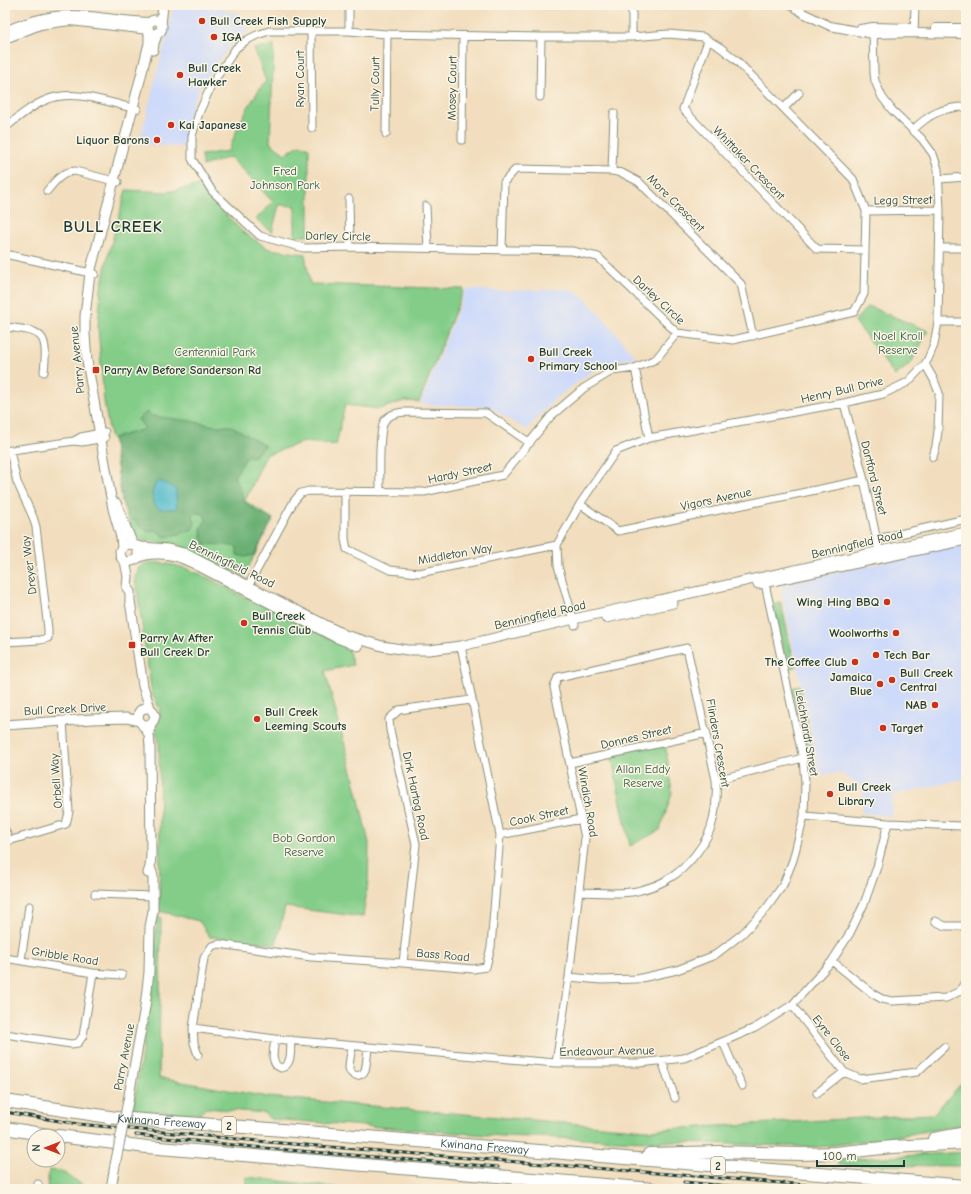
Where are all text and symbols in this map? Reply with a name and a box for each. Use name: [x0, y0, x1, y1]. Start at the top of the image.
place label: Bull Creek Fish Supply: [210, 14, 327, 28]
marker: Bull Creek Fish Supply: [197, 16, 207, 26]
place label: IGA: [222, 30, 242, 44]
marker: IGA: [209, 32, 219, 42]
street label: Ryan Court: [293, 50, 307, 108]
street label: Mosey Court: [444, 55, 460, 120]
street label: Tully Court: [368, 56, 382, 112]
place label: Bull Creek Hawker: [188, 61, 241, 89]
marker: Bull Creek Hawker: [175, 70, 185, 80]
place label: Kai Japanese: [179, 118, 247, 132]
marker: Kai Japanese: [166, 120, 176, 130]
street label: Whittaker Crescent: [710, 123, 788, 203]
place label: Liquor Barons: [76, 133, 149, 147]
marker: Liquor Barons: [152, 135, 162, 145]
park label: Fred Johnson Park: [250, 164, 320, 192]
street label: More Crescent: [644, 171, 708, 235]
street label: Legg Street: [874, 192, 933, 208]
district label: BULL CREEK: [63, 218, 163, 236]
street label: Darley Circle: [305, 228, 371, 244]
street label: Darley Circle: [630, 273, 688, 327]
street label: Parry Avenue: [66, 326, 88, 394]
park label: Noel Kroll Reserve: [873, 329, 923, 357]
park label: Centennial Park: [175, 345, 256, 359]
place label: Bull Creek Primary School: [539, 345, 617, 373]
marker: Bull Creek Primary School: [526, 354, 536, 364]
place label: Parry Av Before Sanderson Rd: [104, 363, 261, 377]
marker: Parry Av Before Sanderson Rd: [91, 365, 101, 375]
street label: Henry Bull Drive: [799, 374, 885, 406]
street label: Dartford Street: [858, 439, 890, 517]
street label: Hardy Street: [427, 459, 494, 487]
street label: Vigors Avenue: [679, 485, 753, 513]
street label: Benningfield Road: [810, 527, 904, 561]
street label: Dreyer Way: [18, 534, 40, 595]
street label: Benningfield Road: [187, 537, 277, 591]
street label: Middleton Way: [417, 540, 494, 567]
place label: Wing Hing BBQ: [797, 595, 879, 609]
marker: Wing Hing BBQ: [882, 597, 892, 607]
street label: Benningfield Road: [493, 598, 587, 632]
place label: Bull Creek Tennis Club: [252, 609, 311, 637]
marker: Bull Creek Tennis Club: [239, 618, 249, 628]
place label: Woolworths: [829, 626, 888, 640]
marker: Woolworths: [891, 628, 901, 638]
place label: Parry Av After Bull Creek Dr: [140, 631, 213, 659]
marker: Parry Av After Bull Creek Dr: [127, 640, 137, 650]
place label: Tech Bar: [884, 648, 930, 662]
marker: Tech Bar: [871, 650, 881, 660]
place label: The Coffee Club: [765, 655, 847, 669]
marker: The Coffee Club: [850, 657, 860, 667]
place label: Bull Creek Central: [900, 666, 953, 694]
place label: Jamaica Blue: [830, 670, 872, 698]
marker: Bull Creek Central: [887, 675, 897, 685]
marker: Jamaica Blue: [875, 679, 885, 689]
street label: Leichhardt Street: [792, 689, 822, 778]
street label: Flinders Crescent: [703, 698, 733, 789]
place label: NAB: [905, 698, 927, 712]
street label: Bull Creek Drive: [23, 700, 107, 718]
marker: NAB: [930, 700, 940, 710]
place label: Bull Creek Leeming Scouts: [265, 705, 346, 733]
marker: Bull Creek Leeming Scouts: [252, 714, 262, 724]
place label: Target: [891, 721, 924, 735]
street label: Donnes Street: [599, 722, 673, 752]
marker: Target: [878, 723, 888, 733]
street label: Dirk Hartog Road: [400, 750, 432, 842]
street label: Orbell Way: [47, 752, 65, 809]
park label: Allan Eddy Reserve: [616, 762, 671, 790]
street label: Windich Road: [575, 766, 601, 838]
place label: Bull Creek Library: [838, 780, 891, 808]
marker: Bull Creek Library: [825, 789, 835, 799]
street label: Cook Street: [508, 803, 570, 829]
park label: Bob Gordon Reserve: [273, 831, 335, 859]
street label: Gribble Road: [31, 944, 99, 968]
street label: Bass Road: [416, 946, 470, 964]
street label: Eyre Close: [810, 1012, 854, 1064]
street label: Parry Avenue: [111, 1022, 137, 1092]
street label: Endeavour Avenue: [559, 1043, 655, 1059]
street label: Kwinana Freeway: [117, 1111, 207, 1131]
road number: 2: [222, 1117, 236, 1135]
north arrow: [26, 1128, 66, 1168]
street label: Kwinana Freeway: [440, 1136, 530, 1157]
scale bar: [817, 1142, 904, 1168]
text: N: [30, 1144, 43, 1152]
text: 100 m: [823, 1149, 856, 1163]
road number: 2: [711, 1157, 725, 1175]

